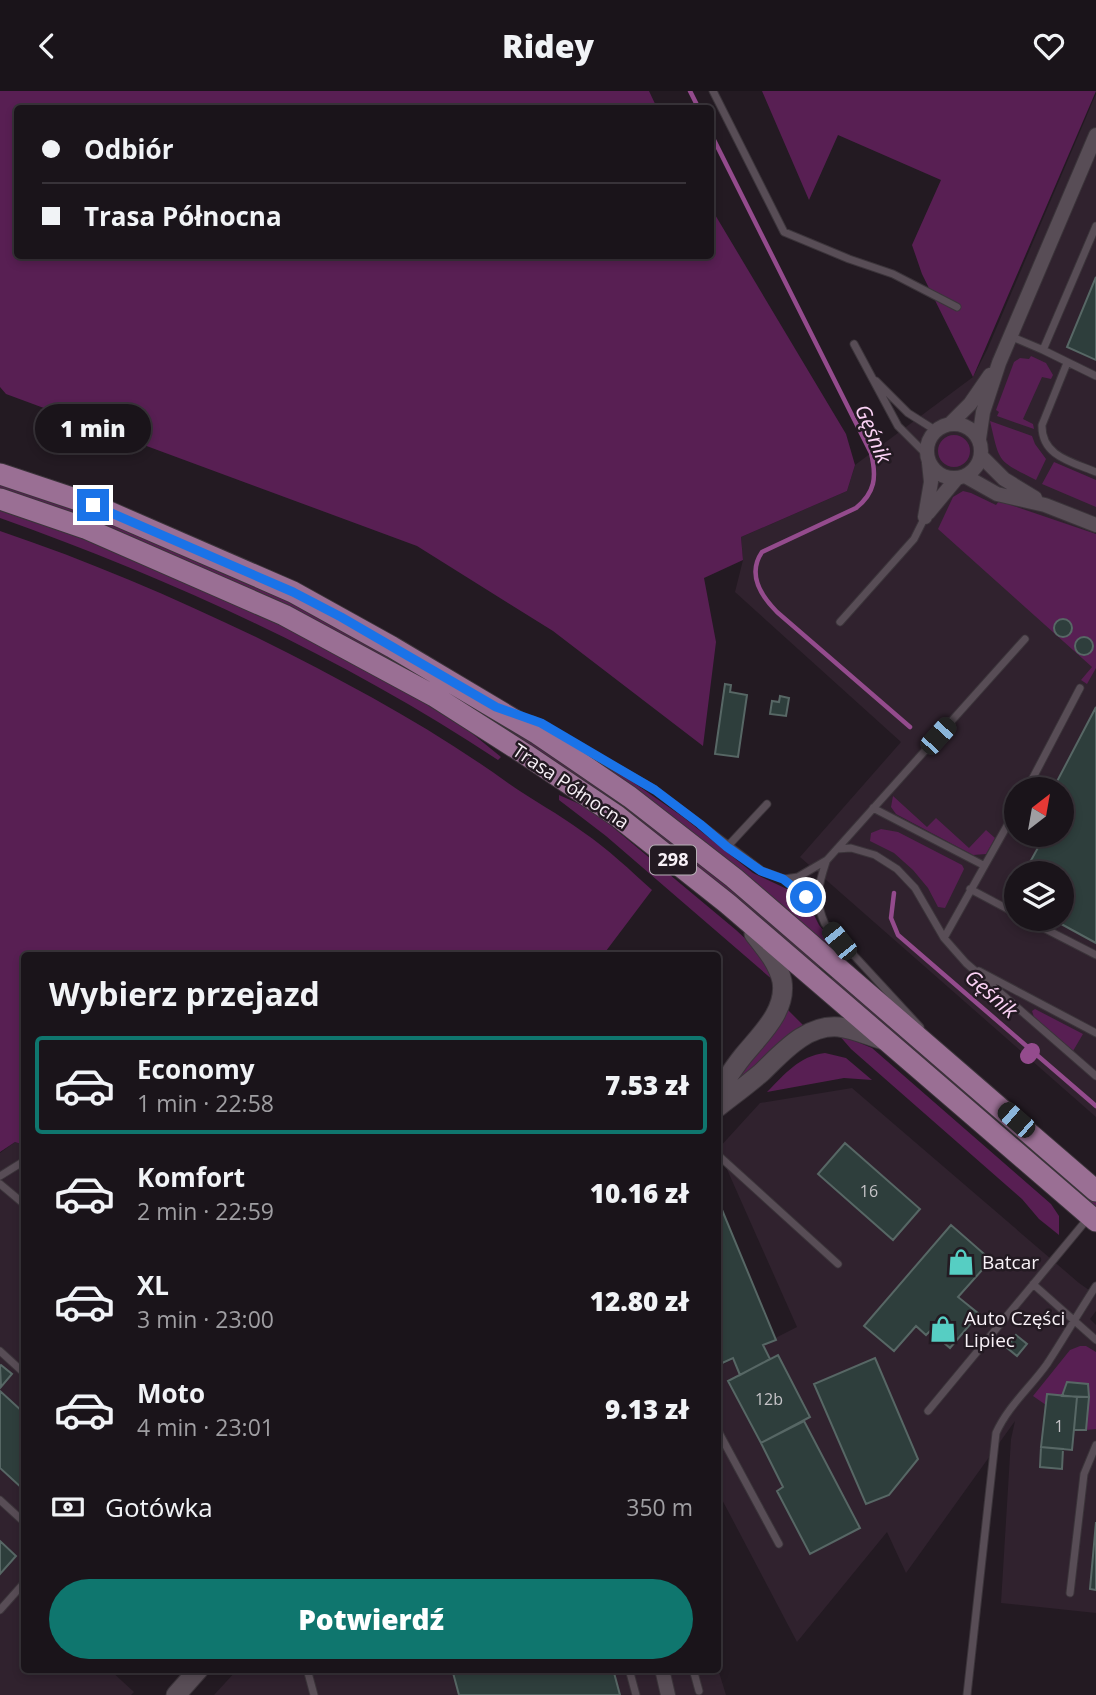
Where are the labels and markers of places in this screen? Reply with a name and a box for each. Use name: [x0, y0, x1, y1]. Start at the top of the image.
shop icon: Batcar: [946, 1247, 976, 1277]
place label: Batcar: [982, 1249, 1039, 1275]
place label: Auto Części Lipiec: [964, 1305, 1065, 1353]
shop icon: Auto Części Lipiec: [928, 1314, 958, 1344]

